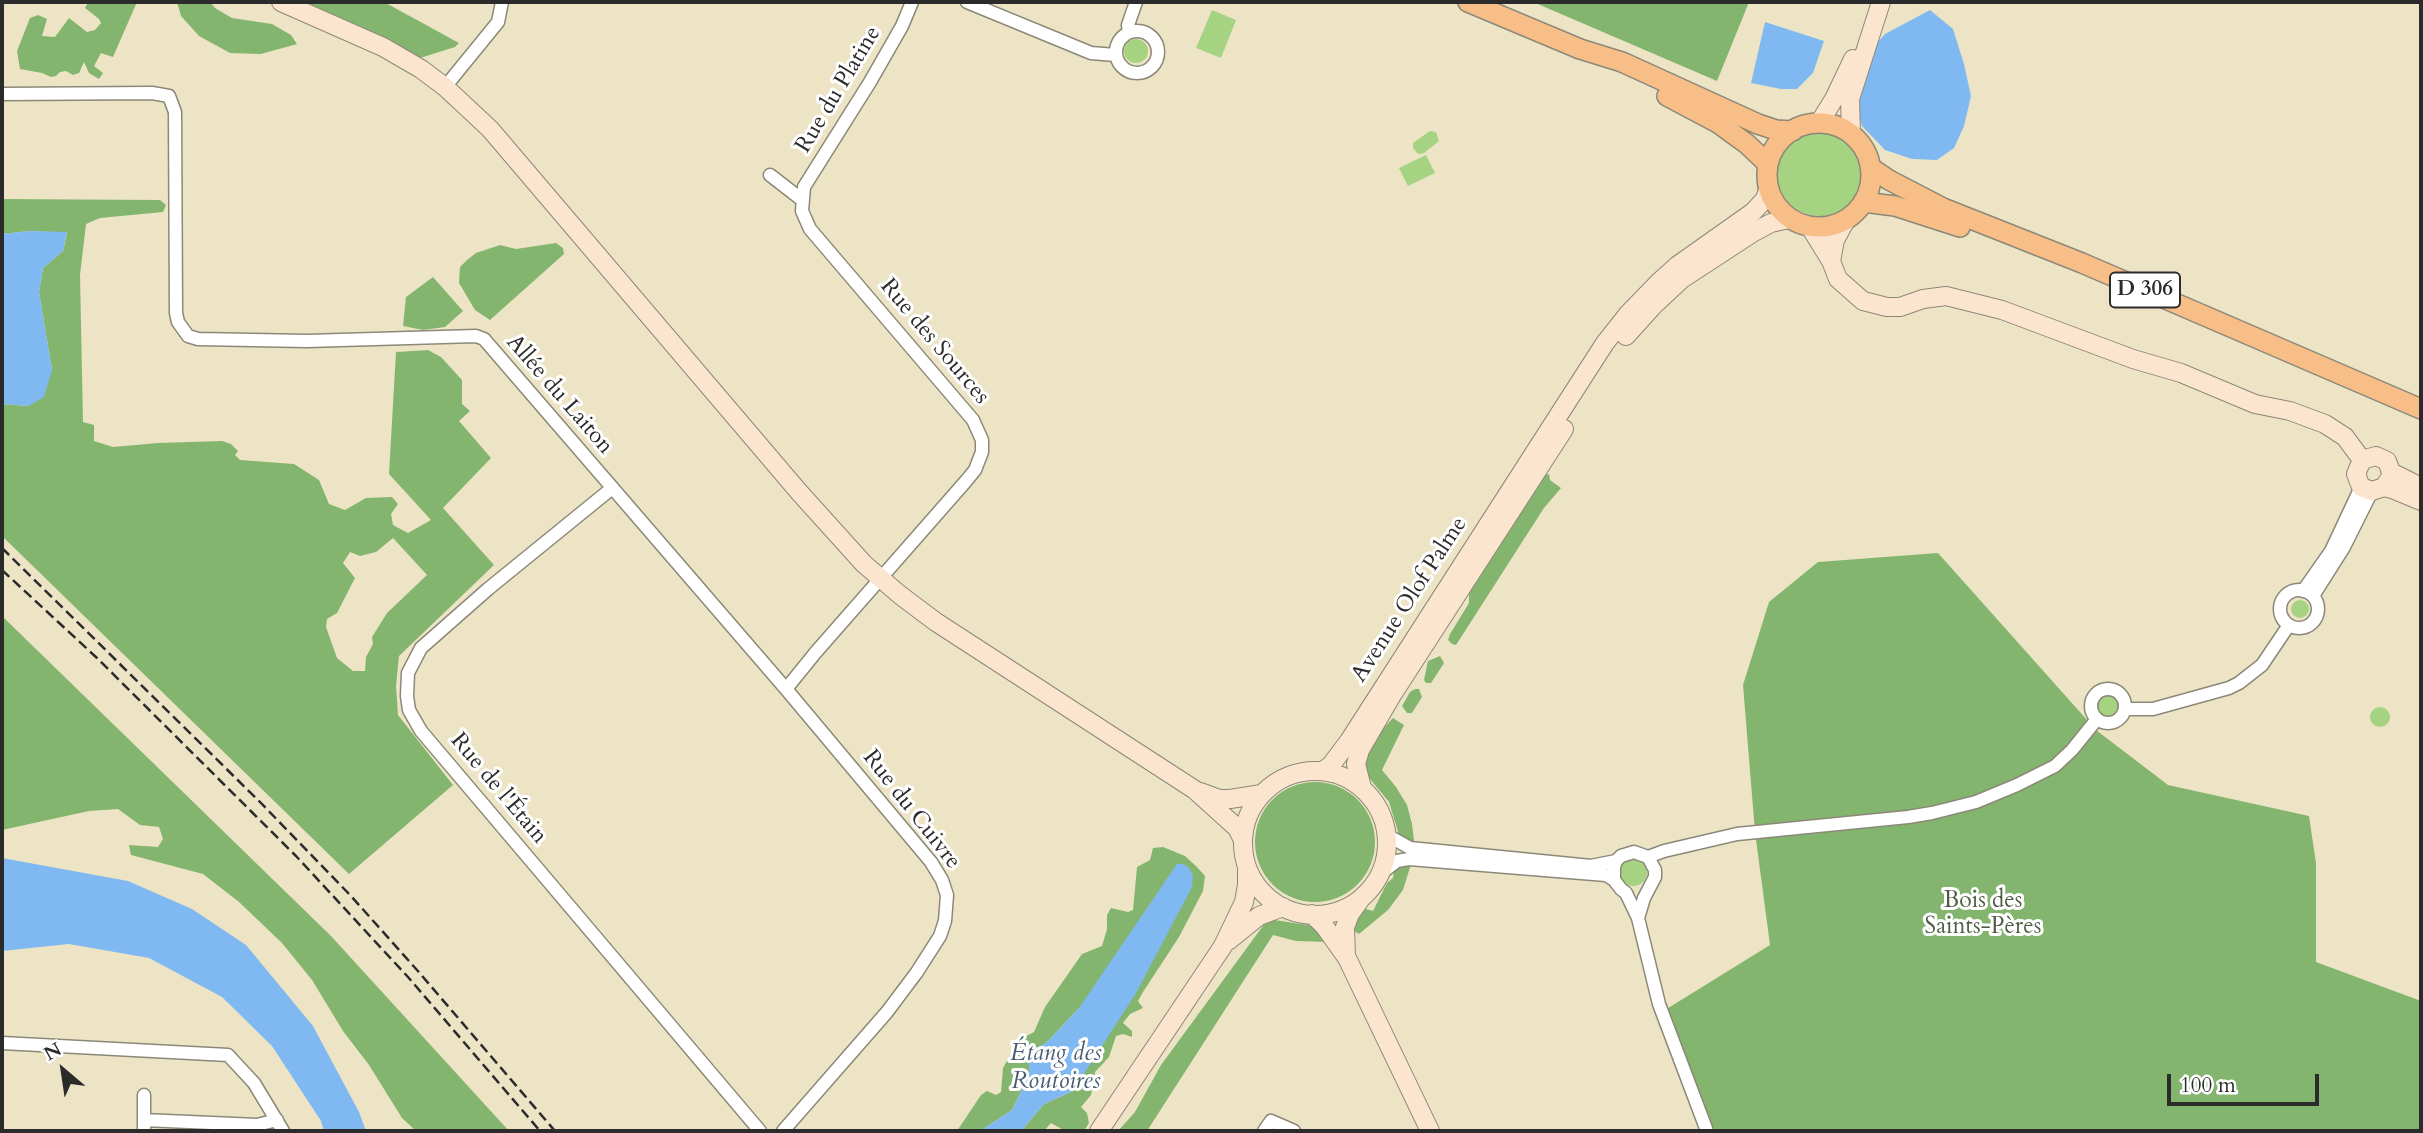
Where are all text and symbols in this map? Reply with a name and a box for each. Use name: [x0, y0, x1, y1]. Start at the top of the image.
street label: Rue du Platine: [790, 22, 888, 158]
road number: D 306: [2110, 272, 2180, 308]
street label: Rue des Sources: [874, 274, 994, 410]
street label: Allée du Laiton: [500, 330, 618, 460]
street label: Avenue Olof Palme: [1346, 512, 1474, 688]
street label: Rue de l'Étain: [444, 728, 552, 850]
street label: Rue du Cuivre: [856, 745, 966, 875]
park label: Bois des Saints-Pères: [1925, 888, 2041, 942]
north arrow: [28, 1035, 98, 1105]
text: N: [39, 1036, 66, 1067]
water label: Étang des Routoires: [1010, 1040, 1102, 1096]
scale bar: [2171, 1060, 2323, 1104]
text: 100 m: [2180, 1071, 2236, 1100]

